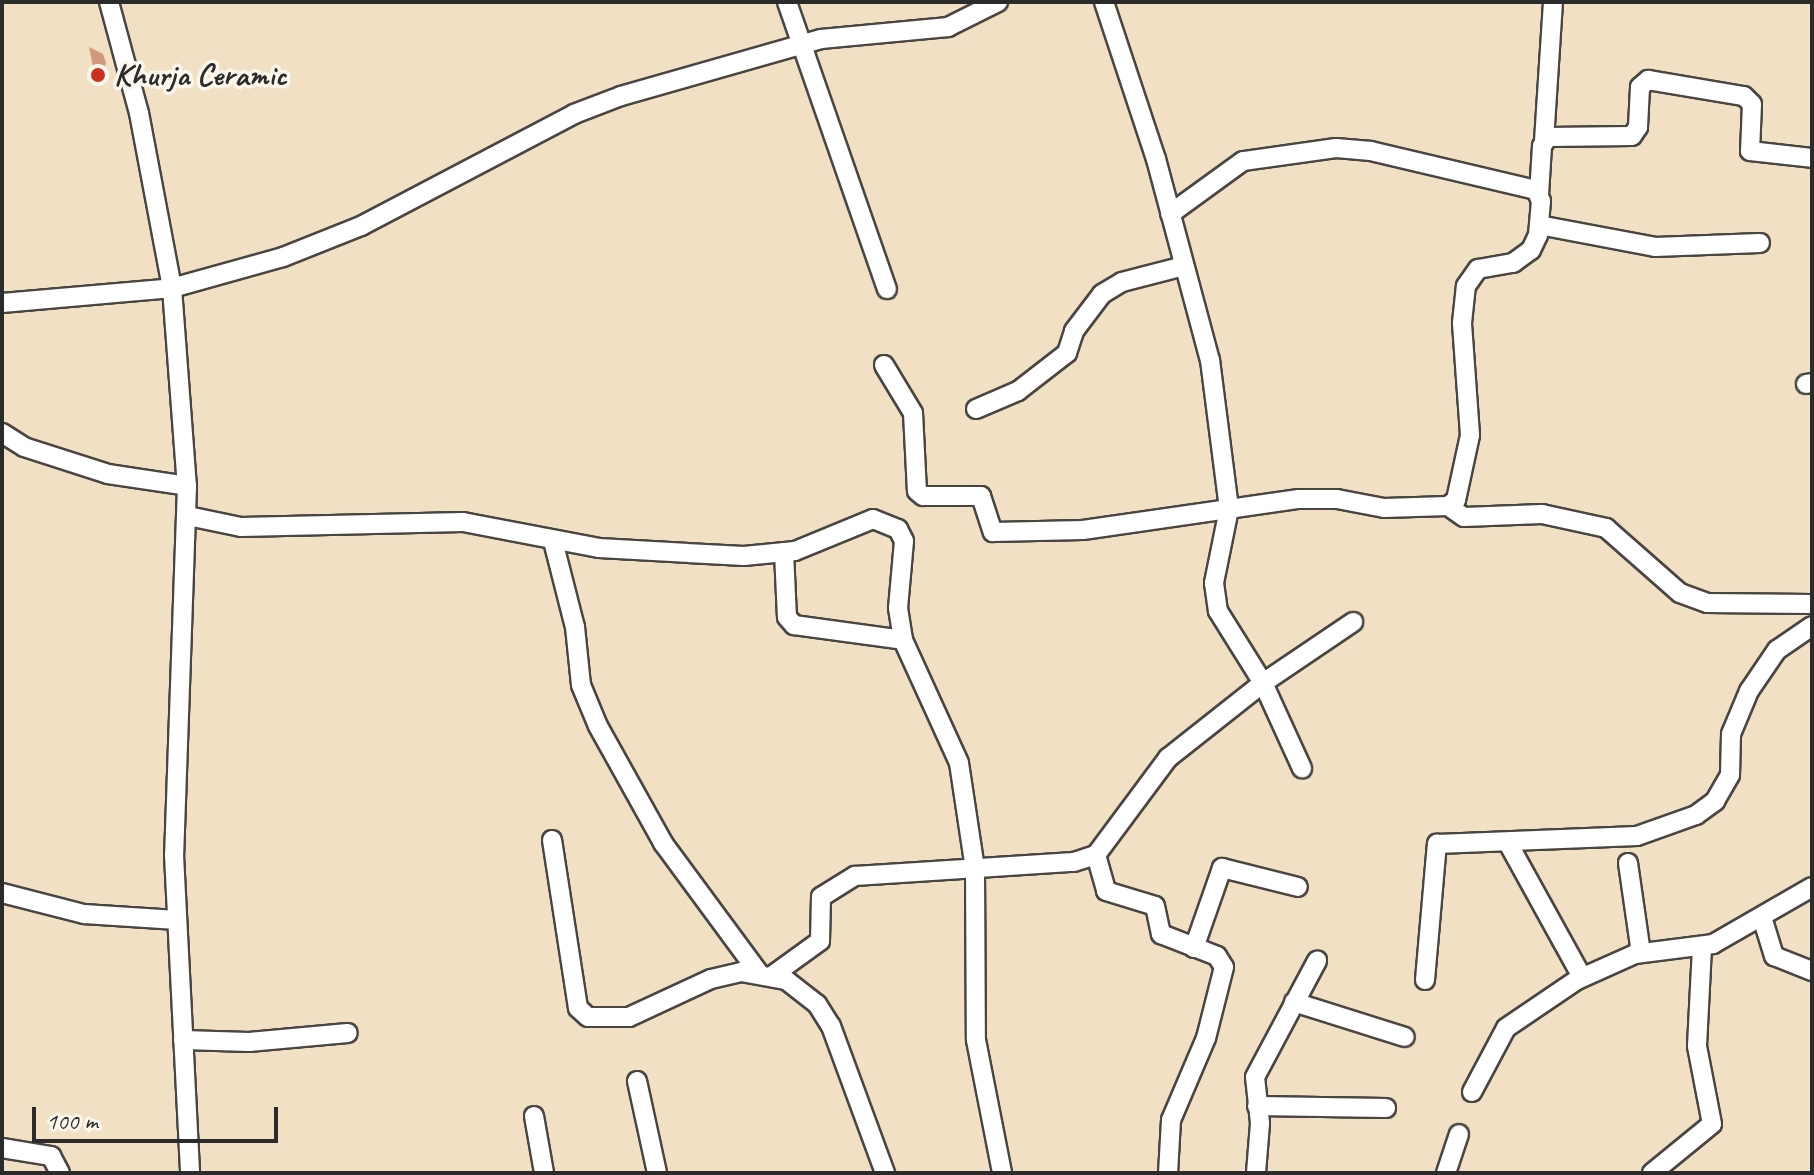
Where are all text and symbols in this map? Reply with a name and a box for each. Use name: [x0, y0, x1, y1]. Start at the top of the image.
place label: Khurja Ceramic: [114, 56, 285, 94]
marker: Khurja Ceramic: [89, 66, 107, 84]
scale bar: [36, 1091, 282, 1141]
text: 100 m: [46, 1106, 98, 1136]

